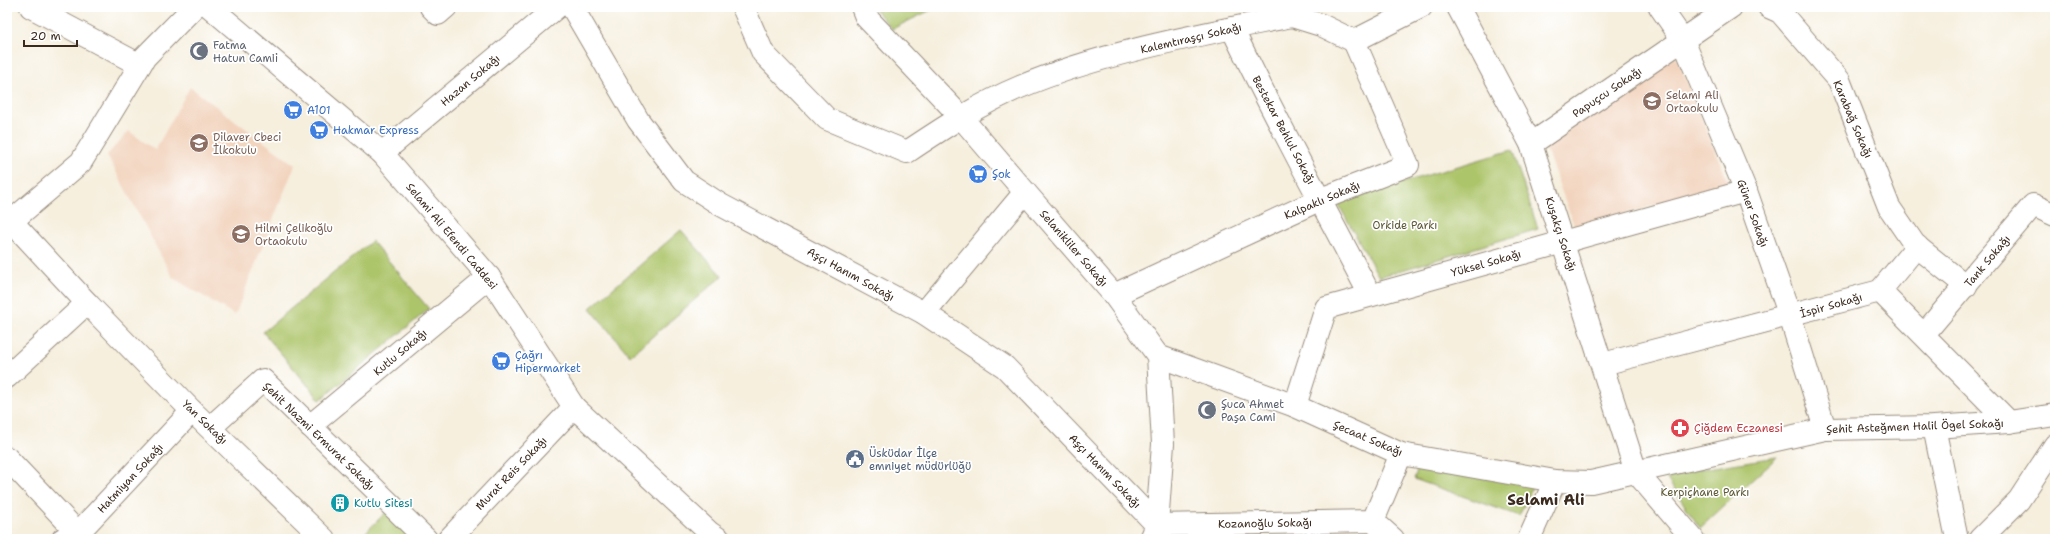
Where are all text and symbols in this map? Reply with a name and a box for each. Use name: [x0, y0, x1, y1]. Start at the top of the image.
street label: Kalemtıraşçı Sokağı: [1139, 20, 1243, 57]
scale bar: [24, 22, 77, 48]
text: 20 m: [30, 28, 61, 44]
place label: Fatma Hatun Camii: [213, 38, 278, 66]
mosque icon: Fatma Hatun Camii: [188, 40, 210, 62]
street label: Hazan Sokağı: [437, 51, 503, 110]
street label: Papuçcu Sokağı: [1570, 64, 1645, 121]
street label: Bestekar Behlul Sokağı: [1249, 73, 1319, 187]
street label: Karabağ Sokağı: [1829, 78, 1876, 161]
place label: Selami Ali Ortaokulu: [1666, 88, 1719, 116]
school or university icon: Selami Ali Ortaokulu: [1641, 90, 1663, 112]
supermarket icon: A101: [282, 99, 304, 121]
place label: A101: [307, 103, 331, 118]
supermarket icon: Hakmar Express: [308, 119, 330, 141]
place label: Hakmar Express: [333, 123, 419, 138]
place label: Dilaver Cbeci İlkokulu: [213, 130, 281, 158]
school or university icon: Dilaver Cbeci İlkokulu: [188, 132, 210, 154]
supermarket icon: Şok: [967, 163, 989, 185]
place label: Şok: [992, 167, 1011, 182]
street label: Güner Sokağı: [1733, 177, 1772, 249]
street label: Kalpaklı Sokağı: [1282, 178, 1362, 223]
street label: Selami Ali Efendi Caddesi: [403, 180, 501, 293]
street label: Kuşakçı Sokağı: [1541, 195, 1580, 273]
street label: Selanikliler Sokağı: [1036, 207, 1111, 290]
park label: Orkide Parkı: [1373, 218, 1438, 233]
place label: Hilmi Çelikoğlu Ortaokulu: [255, 221, 333, 249]
school or university icon: Hilmi Çelikoğlu Ortaokulu: [230, 223, 252, 245]
street label: Tank Sokağı: [1961, 232, 2014, 291]
street label: Aşçı Hanım Sokağı: [804, 244, 897, 305]
street label: Yüksel Sokağı: [1449, 246, 1523, 281]
street label: İspir Sokağı: [1798, 289, 1864, 322]
street label: Kutlu Sokağı: [370, 326, 430, 379]
place label: Çağrı Hipermarket: [515, 348, 581, 376]
supermarket icon: Çağrı Hipermarket: [490, 350, 512, 372]
street label: Şehit Nazmi Ermurat Sokağı: [260, 379, 378, 494]
street label: Yan Sokağı: [179, 397, 231, 448]
place label: Şuca Ahmet Paşa Cami: [1221, 397, 1284, 425]
mosque icon: Şuca Ahmet Paşa Cami: [1196, 399, 1218, 421]
street label: Şehit Asteğmen Halil Ögel Sokağı: [1826, 416, 2004, 437]
street label: Şecaat Sokağı: [1331, 417, 1405, 460]
pharmacy icon: Çiğdem Eczanesi: [1669, 417, 1691, 439]
place label: Çiğdem Eczanesi: [1694, 421, 1783, 436]
street label: Aşçı Hanım Sokağı: [1065, 431, 1144, 512]
street label: Murat Reis Sokağı: [472, 433, 550, 513]
street label: Hatmiyan Sokağı: [94, 440, 167, 516]
place label: Üsküdar İlçe emniyet müdürlüğü: [869, 446, 971, 474]
public building icon: Üsküdar İlçe emniyet müdürlüğü: [844, 448, 866, 470]
park label: Kerpiçhane Parkı: [1661, 485, 1749, 500]
district label: Selami Ali: [1507, 490, 1585, 510]
building icon: Kutlu Sitesi: [329, 492, 351, 514]
place label: Kutlu Sitesi: [354, 496, 413, 511]
street label: Kozanoğlu Sokağı: [1218, 515, 1312, 532]

